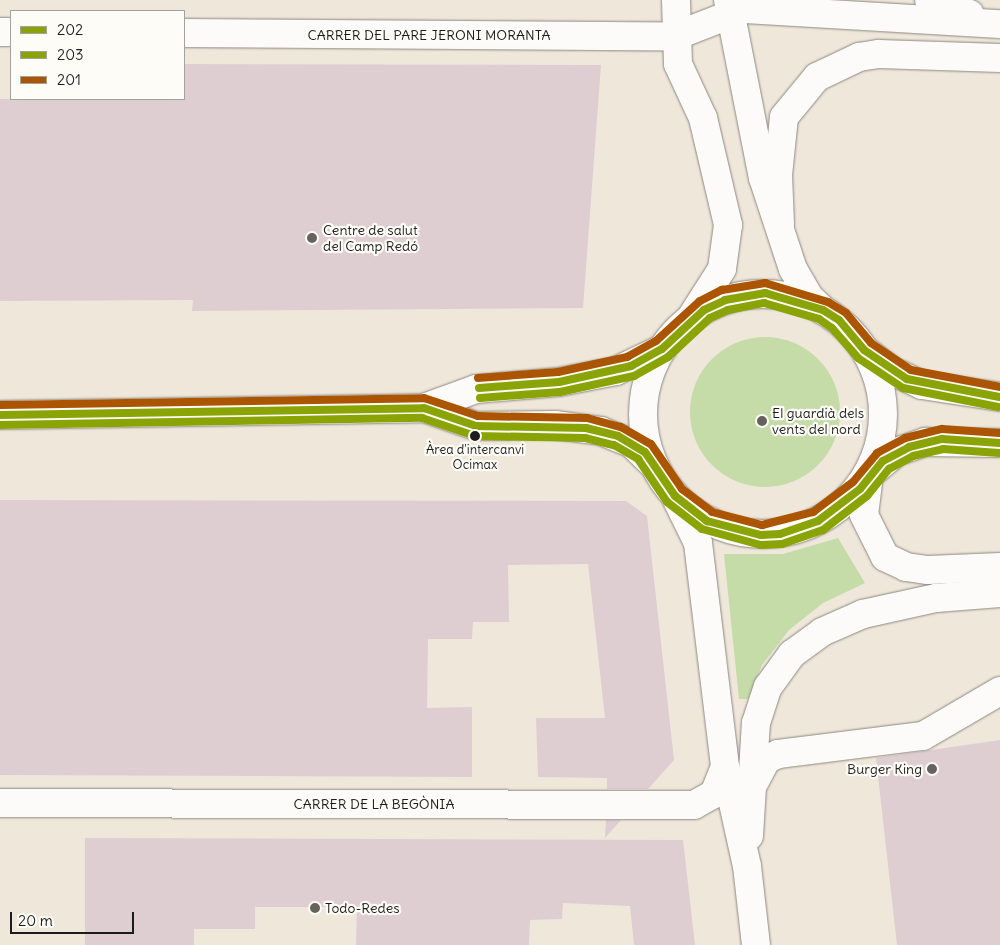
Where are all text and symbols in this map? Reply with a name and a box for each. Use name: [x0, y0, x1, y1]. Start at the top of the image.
legend: [10, 10, 185, 100]
text: 202: [57, 20, 83, 39]
street label: CARRER DEL PARE JERONI MORANTA: [308, 27, 550, 43]
text: 203: [57, 45, 84, 64]
text: 201: [57, 70, 81, 89]
place label: Centre de salut del Camp Redó: [323, 222, 418, 254]
marker: Centre de salut del Camp Redó: [305, 231, 319, 245]
place label: El guardià dels vents del nord: [772, 405, 864, 438]
marker: El guardià dels vents del nord: [756, 415, 768, 427]
marker: Àrea d'intercanvi Ocimax: [470, 431, 480, 441]
place label: Àrea d'intercanvi Ocimax: [426, 443, 524, 474]
place label: Burger King: [847, 761, 922, 777]
marker: Burger King: [926, 763, 938, 775]
street label: CARRER DE LA BEGÒNIA: [294, 796, 454, 812]
place label: Todo-Redes: [325, 900, 400, 916]
scale bar: [12, 902, 136, 934]
marker: Todo-Redes: [309, 902, 321, 914]
text: 20 m: [18, 911, 53, 930]

